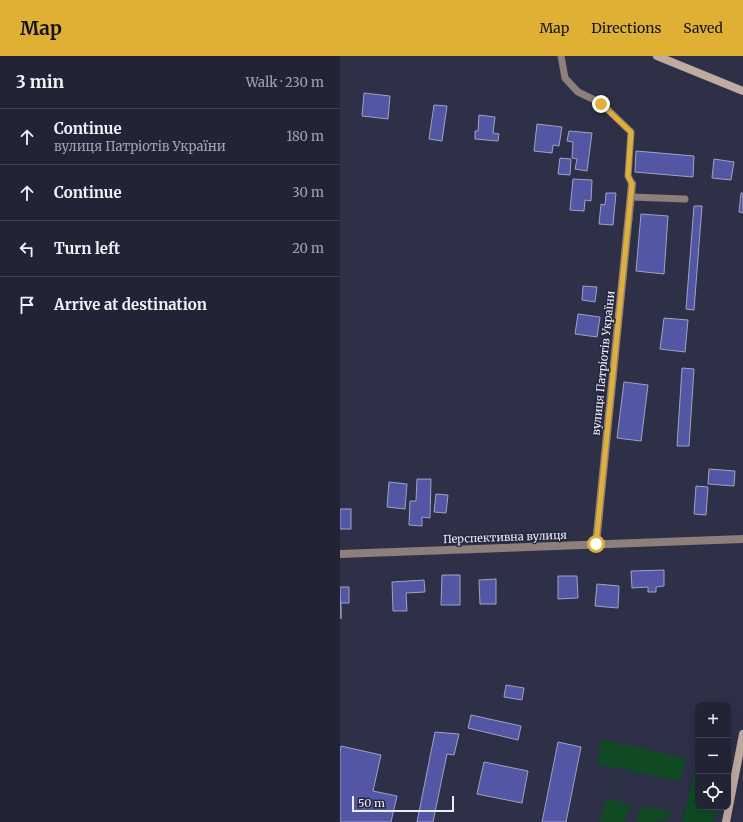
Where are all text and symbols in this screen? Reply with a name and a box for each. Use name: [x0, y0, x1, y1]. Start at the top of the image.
text: Map: [20, 16, 62, 40]
text: Map: [539, 19, 569, 37]
text: Directions: [591, 19, 661, 37]
text: Saved: [683, 19, 723, 37]
text: 3 min: [16, 71, 64, 93]
text: Walk · 230 m: [246, 74, 324, 91]
route end: [592, 95, 610, 113]
text: Continue: [54, 119, 122, 138]
icon: ahead: [16, 126, 38, 148]
text: 180 m: [286, 128, 324, 145]
text: вулиця Патріотів України: [54, 138, 226, 155]
icon: ahead: [16, 182, 38, 204]
text: Continue: [54, 183, 122, 202]
text: 30 m: [292, 184, 324, 201]
icon: left: [16, 238, 38, 260]
text: Turn left: [54, 239, 120, 258]
text: 20 m: [292, 240, 324, 257]
street label: вулиця Патріотів України: [588, 290, 618, 436]
icon: arrive: [16, 294, 38, 316]
text: Arrive at destination: [54, 295, 207, 314]
street label: Перспективна вулиця: [443, 528, 568, 546]
route start: [587, 535, 605, 553]
map controls: [695, 702, 731, 810]
button: +: [695, 702, 731, 738]
button: −: [695, 738, 731, 774]
button: locate: [695, 774, 731, 810]
scale bar: [352, 794, 454, 813]
text: 50 m: [358, 796, 385, 810]

